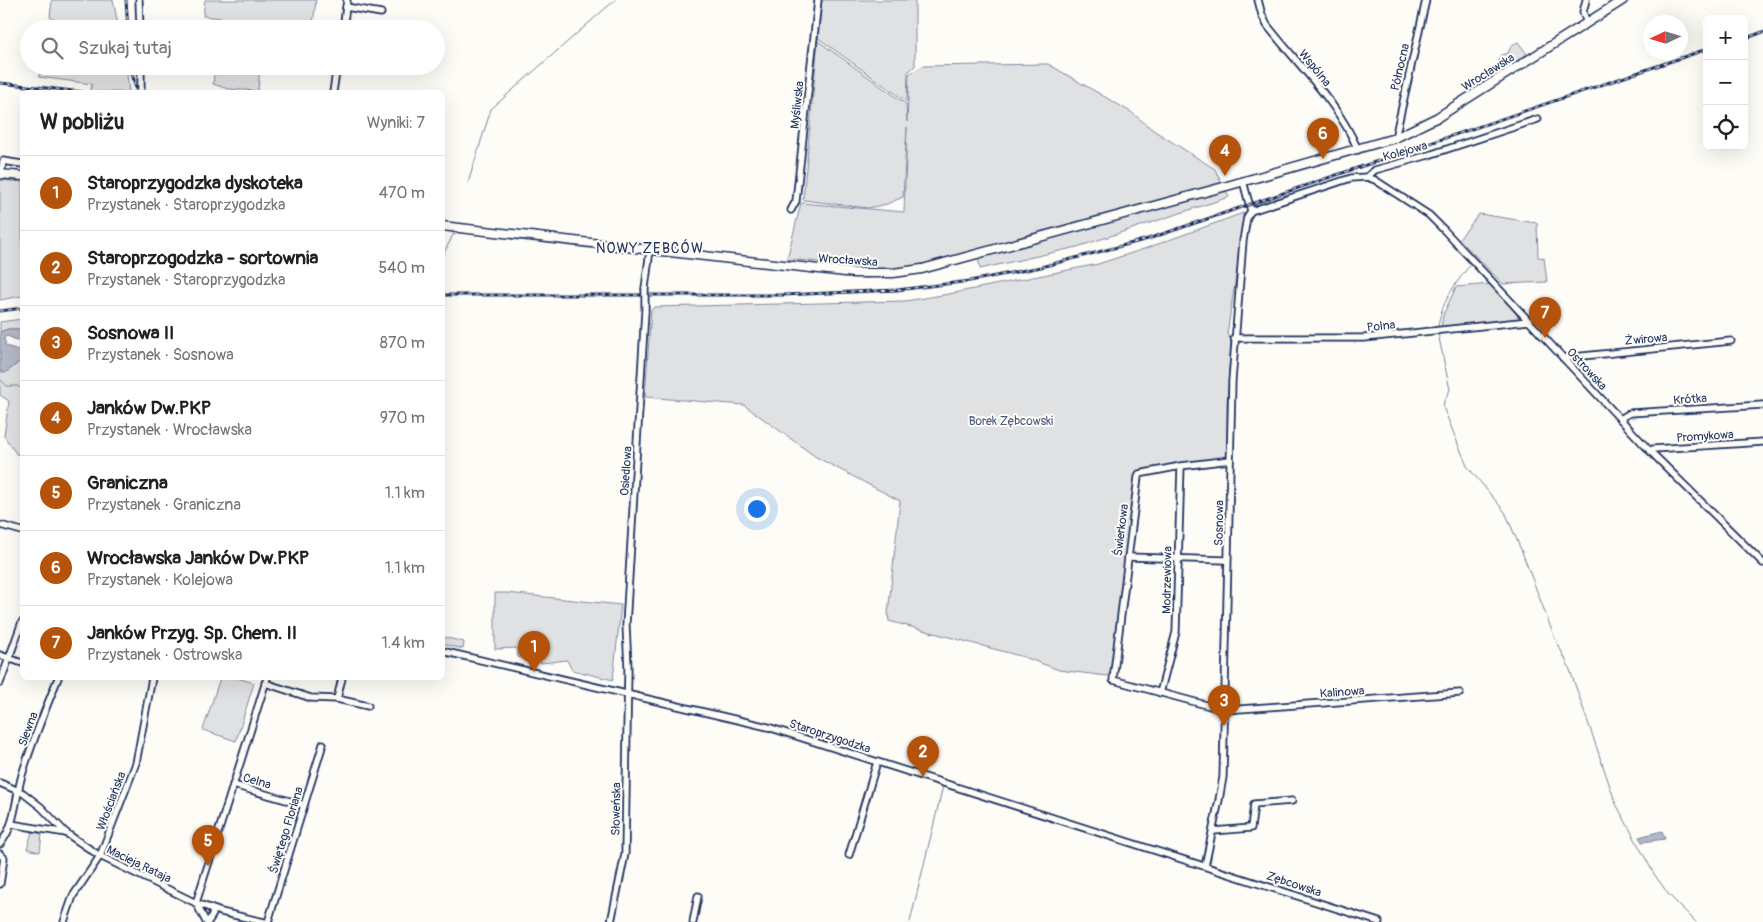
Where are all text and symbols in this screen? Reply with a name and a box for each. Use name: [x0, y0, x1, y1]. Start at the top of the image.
north arrow: [1643, 15, 1688, 60]
map controls: [1703, 15, 1748, 150]
button: +: [1703, 15, 1748, 60]
search box: [20, 20, 445, 75]
icon: search: [38, 34, 66, 62]
text: Szukaj tutaj: [78, 36, 172, 60]
street label: Północna: [1388, 42, 1413, 92]
street label: Wspólna: [1295, 47, 1334, 90]
street label: Wrocławska: [1459, 50, 1518, 95]
button: −: [1703, 60, 1748, 105]
street label: Myśliwska: [788, 80, 808, 130]
button: locate: [1703, 105, 1748, 150]
text: W pobliżu: [40, 109, 124, 136]
text: Wyniki: 7: [367, 113, 425, 133]
pin: 6: [1307, 118, 1339, 159]
pin: 4: [1209, 135, 1241, 176]
street label: Kolejowa: [1381, 138, 1429, 165]
text: Staroprzygodzka dyskoteka: [87, 171, 303, 195]
text: 1: [53, 183, 59, 203]
text: 470 m: [379, 183, 425, 203]
text: Przystanek · Staroprzygodzka: [87, 195, 285, 215]
district label: NOWY ZĘBCÓW: [596, 239, 704, 257]
text: Staroprzogodzka - sortownia: [87, 246, 318, 270]
street label: Wrocławska: [818, 251, 879, 270]
text: 2: [52, 258, 60, 278]
text: 540 m: [378, 258, 425, 278]
text: Przystanek · Staroprzygodzka: [87, 270, 285, 290]
pin: 7: [1529, 297, 1561, 338]
street label: Polna: [1366, 318, 1396, 335]
text: Sosnowa II: [87, 321, 174, 345]
street label: Żwirowa: [1624, 329, 1668, 349]
text: 3: [52, 333, 60, 353]
text: 870 m: [380, 333, 425, 353]
text: Przystanek · Sosnowa: [87, 345, 234, 365]
street label: Ostrowska: [1563, 345, 1610, 394]
street label: Krótka: [1673, 391, 1708, 408]
text: Janków Dw.PKP: [87, 396, 211, 420]
text: 4: [51, 408, 61, 428]
text: 970 m: [380, 408, 425, 428]
park label: Borek Zębcowski: [969, 414, 1053, 429]
text: Przystanek · Wrocławska: [87, 420, 252, 440]
street label: Promykowa: [1676, 427, 1735, 446]
street label: Osiedlowa: [617, 445, 636, 496]
text: Graniczna: [87, 471, 168, 495]
text: 5: [52, 483, 60, 503]
text: 1.1 km: [385, 483, 425, 503]
text: Przystanek · Graniczna: [87, 495, 241, 515]
your location: [744, 496, 770, 522]
street label: Sosnowa: [1212, 500, 1227, 546]
street label: Świerkowa: [1110, 503, 1132, 557]
text: Wrocławska Janków Dw.PKP: [87, 546, 309, 570]
street label: Modrzewiowa: [1159, 546, 1176, 614]
text: 6: [51, 558, 61, 578]
text: 1.1 km: [385, 558, 425, 578]
text: Przystanek · Kolejowa: [87, 570, 233, 590]
text: Janków Przyg. Sp. Chem. II: [87, 621, 297, 645]
pin: 1: [518, 631, 550, 672]
text: 7: [52, 633, 60, 653]
text: 1.4 km: [382, 633, 425, 653]
text: Przystanek · Ostrowska: [87, 645, 242, 665]
street label: Kalinowa: [1319, 683, 1365, 702]
pin: 3: [1208, 685, 1240, 726]
street label: Siewna: [15, 710, 42, 748]
street label: Staroprzygodzka: [787, 716, 873, 757]
pin: 2: [907, 736, 939, 777]
street label: Włościańska: [93, 769, 130, 833]
street label: Celna: [241, 770, 273, 793]
street label: Słoweńska: [609, 782, 624, 836]
street label: Świętego Floriana: [265, 784, 307, 875]
pin: 5: [192, 825, 224, 866]
street label: Macieja Rataja: [104, 842, 174, 887]
street label: Zębcowska: [1264, 869, 1324, 901]

